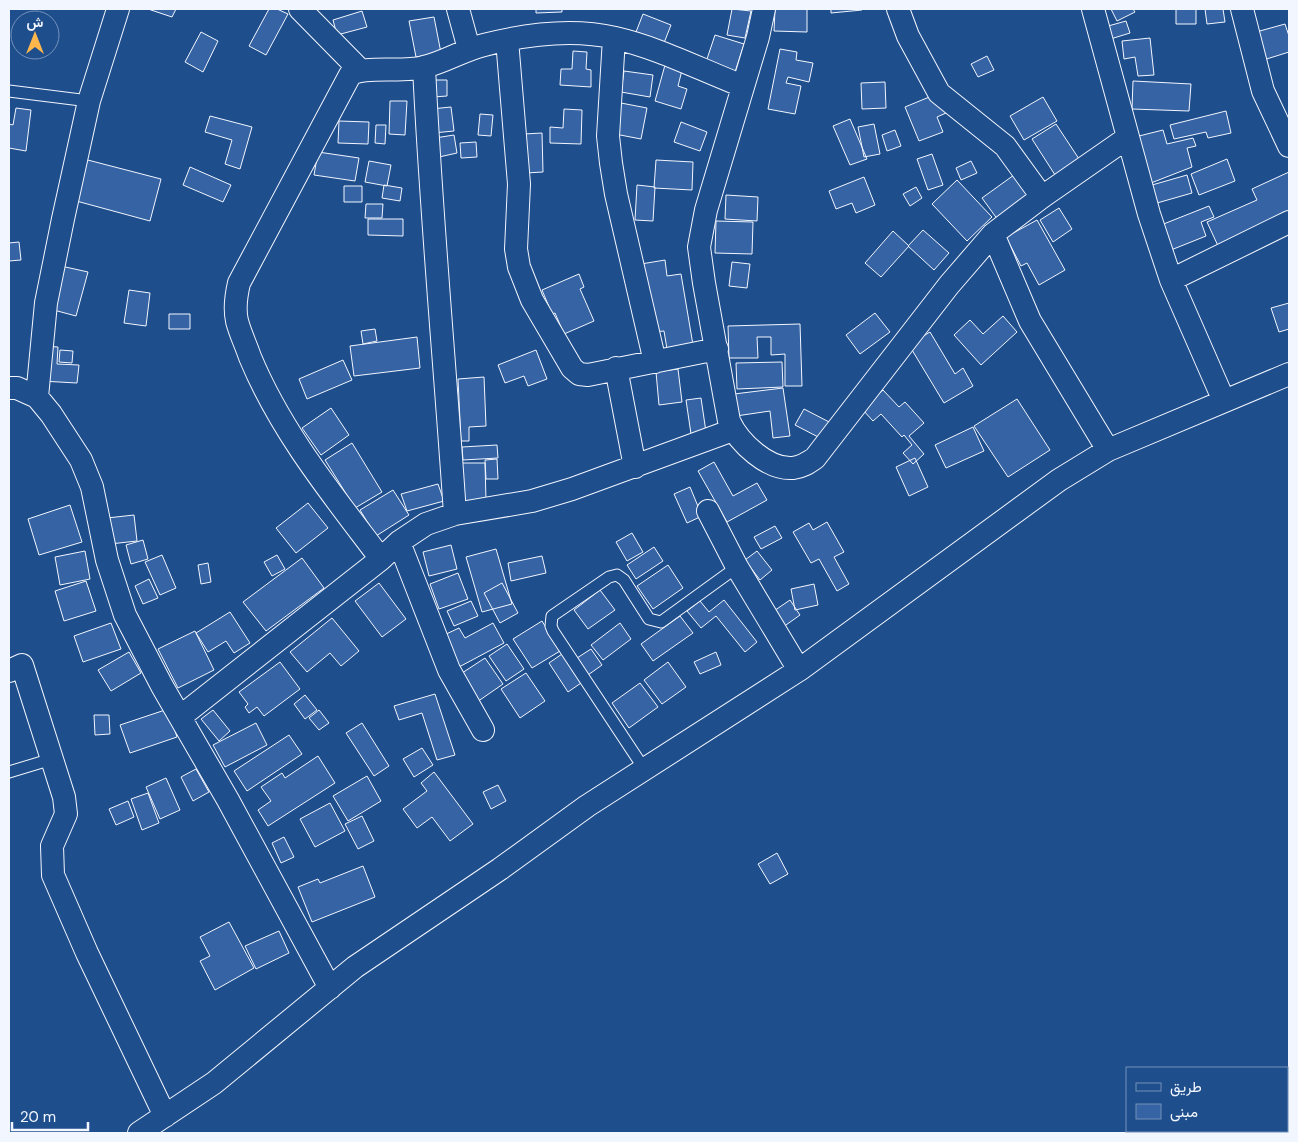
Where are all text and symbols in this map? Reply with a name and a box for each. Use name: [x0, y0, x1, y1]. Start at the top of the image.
north arrow: [10, 10, 60, 60]
text: ش: [27, 13, 44, 31]
legend: [1126, 1067, 1288, 1132]
text: طريق: [1170, 1077, 1202, 1097]
scale bar: [12, 1100, 89, 1132]
text: مبنى: [1170, 1102, 1198, 1122]
text: 20 m: [20, 1107, 56, 1127]

